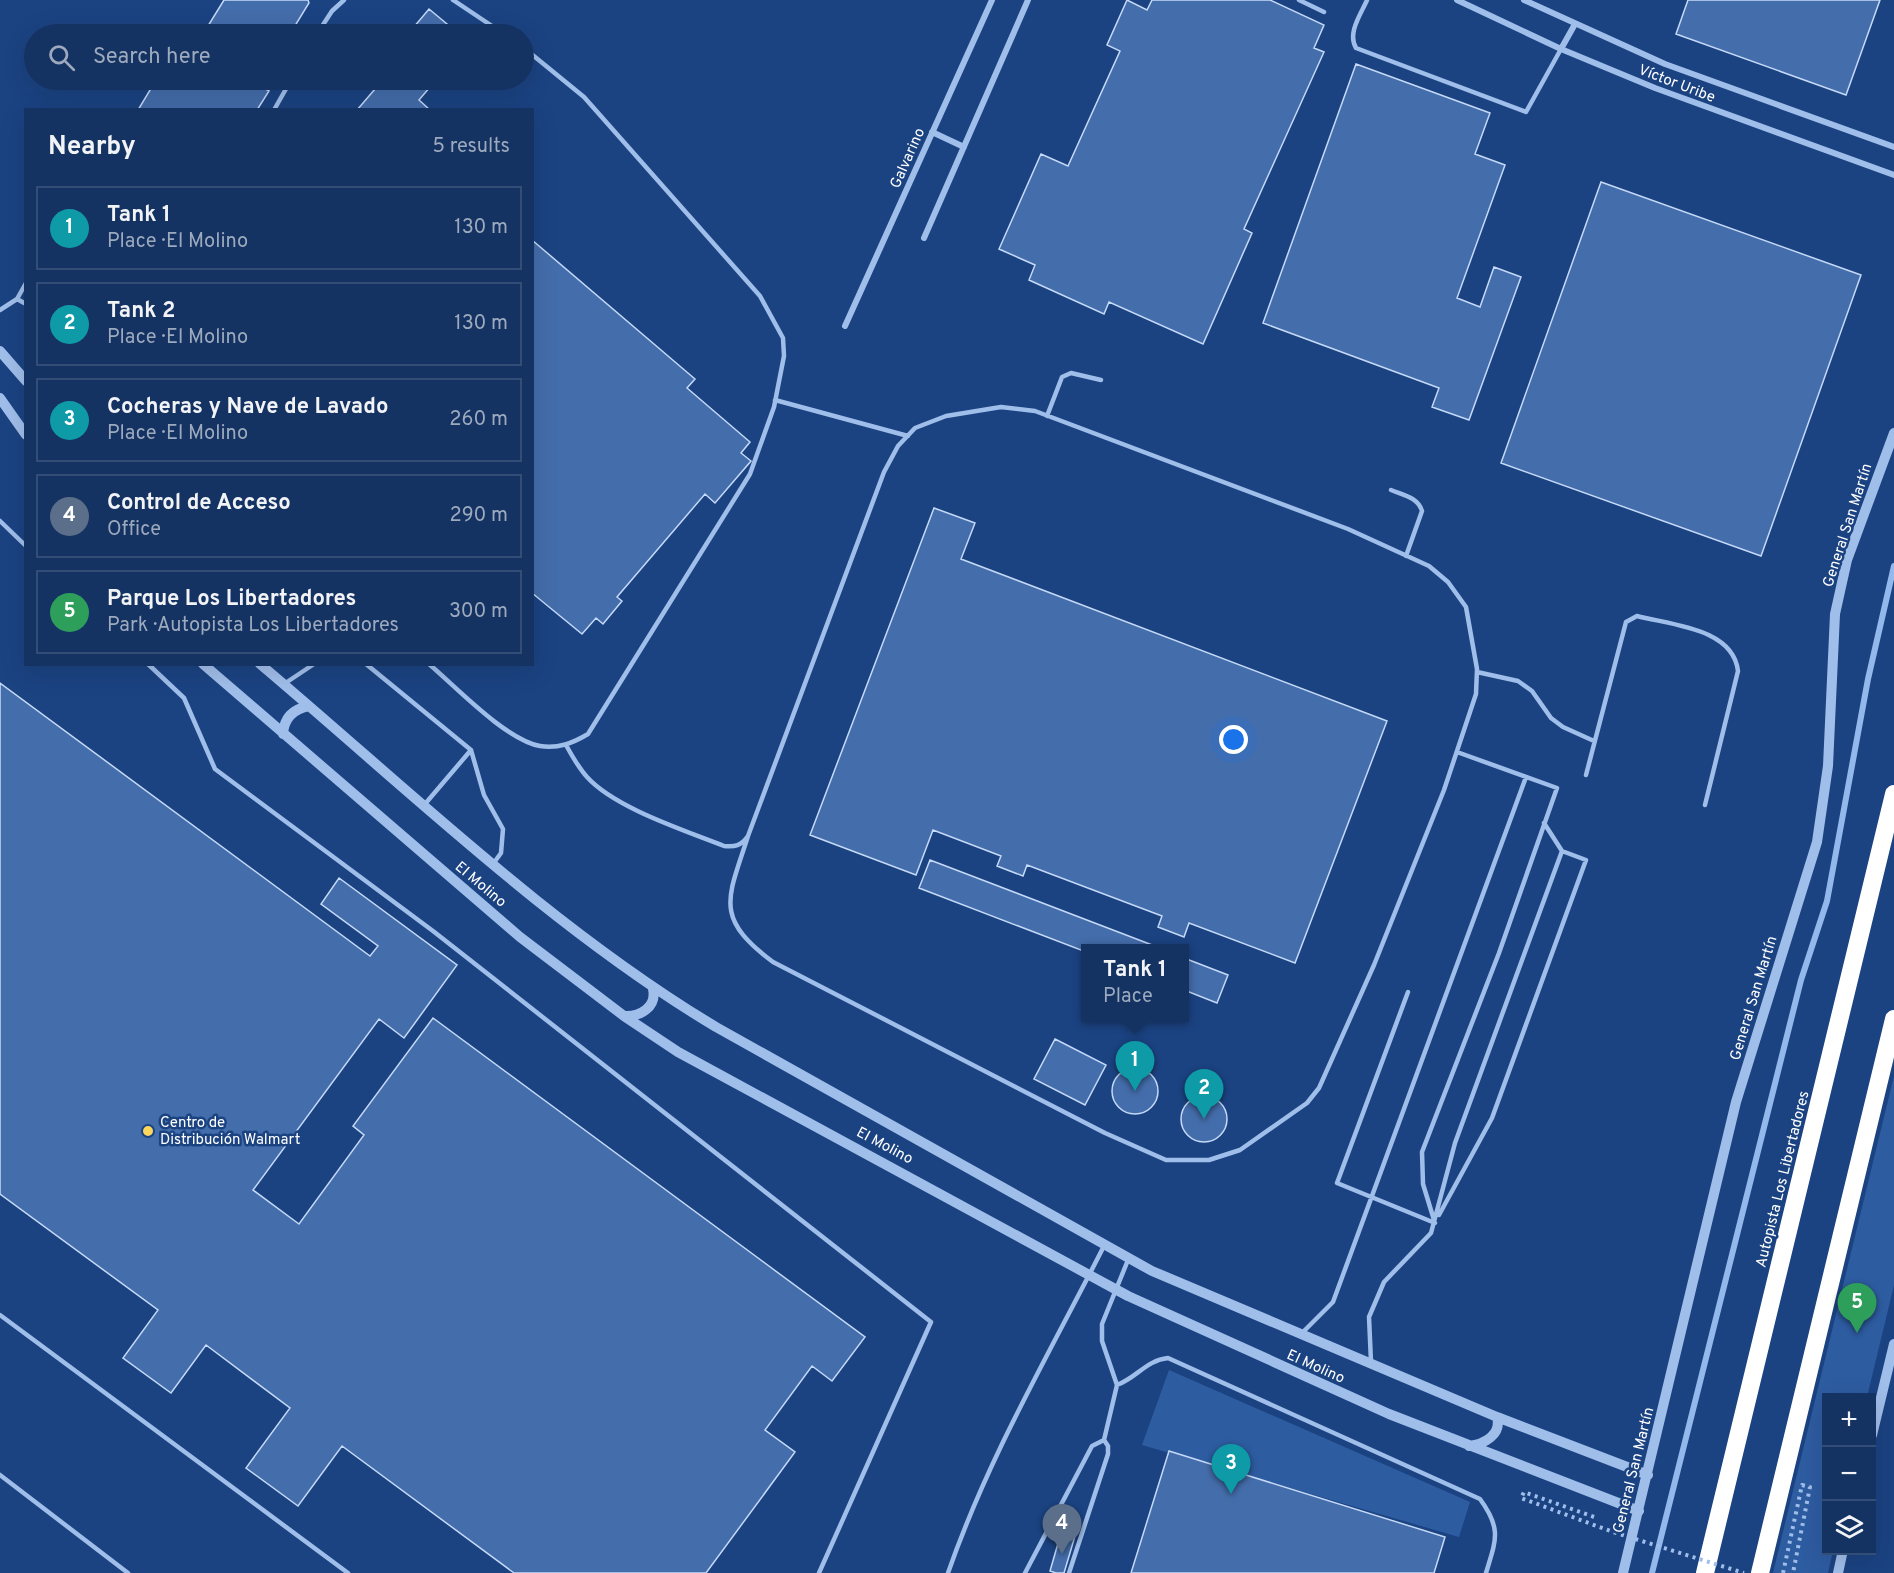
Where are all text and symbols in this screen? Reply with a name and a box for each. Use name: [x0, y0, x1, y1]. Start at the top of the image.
search box: [24, 24, 534, 90]
icon: search: [45, 41, 78, 74]
text: Search here: [93, 44, 211, 71]
street label: Víctor Uribe: [1635, 61, 1718, 108]
street label: Galvarino: [887, 125, 930, 192]
text: Nearby: [48, 131, 136, 164]
text: 5 results: [433, 134, 510, 160]
text: Tank 1: [107, 202, 171, 229]
text: 1: [66, 215, 74, 241]
text: 130 m: [454, 215, 508, 241]
text: Place · El Molino: [107, 229, 248, 255]
text: Tank 2: [107, 298, 175, 325]
text: 2: [63, 311, 76, 337]
text: 130 m: [454, 311, 508, 337]
text: Place · El Molino: [107, 325, 248, 351]
text: Cocheras y Nave de Lavado: [107, 394, 388, 421]
text: 3: [64, 407, 76, 433]
text: 260 m: [449, 407, 508, 433]
text: Place · El Molino: [107, 421, 248, 447]
street label: General San Martín: [1819, 461, 1877, 590]
text: Control de Acceso: [107, 490, 291, 517]
text: 4: [63, 503, 76, 529]
text: 290 m: [450, 503, 508, 529]
text: Office: [107, 517, 161, 543]
text: Parque Los Libertadores: [107, 586, 356, 613]
text: 5: [63, 599, 76, 625]
text: 300 m: [449, 599, 508, 625]
text: Park · Autopista Los Libertadores: [107, 613, 399, 639]
your location: [1219, 725, 1248, 754]
street label: El Molino: [450, 858, 510, 912]
street label: General San Martín: [1726, 934, 1782, 1063]
popup: [1081, 944, 1189, 1022]
text: Tank 1: [1103, 957, 1167, 984]
text: Place: [1103, 984, 1153, 1010]
pin: 1: [1116, 1042, 1154, 1091]
pin: 2: [1184, 1070, 1224, 1119]
street label: Autopista Los Libertadores: [1752, 1089, 1815, 1270]
place label: Centro de Distribución Walmart: [160, 1114, 300, 1150]
street label: El Molino: [853, 1123, 916, 1169]
marker: Centro de Distribución Walmart: [141, 1124, 155, 1138]
pin: 5: [1838, 1284, 1876, 1333]
street label: El Molino: [1283, 1346, 1347, 1389]
map controls: [1822, 1393, 1876, 1555]
button: +: [1822, 1393, 1876, 1447]
street label: General San Martín: [1610, 1405, 1659, 1535]
pin: 3: [1212, 1444, 1250, 1494]
button: −: [1822, 1447, 1876, 1501]
button: layers: [1822, 1501, 1876, 1555]
pin: 4: [1042, 1504, 1082, 1554]

